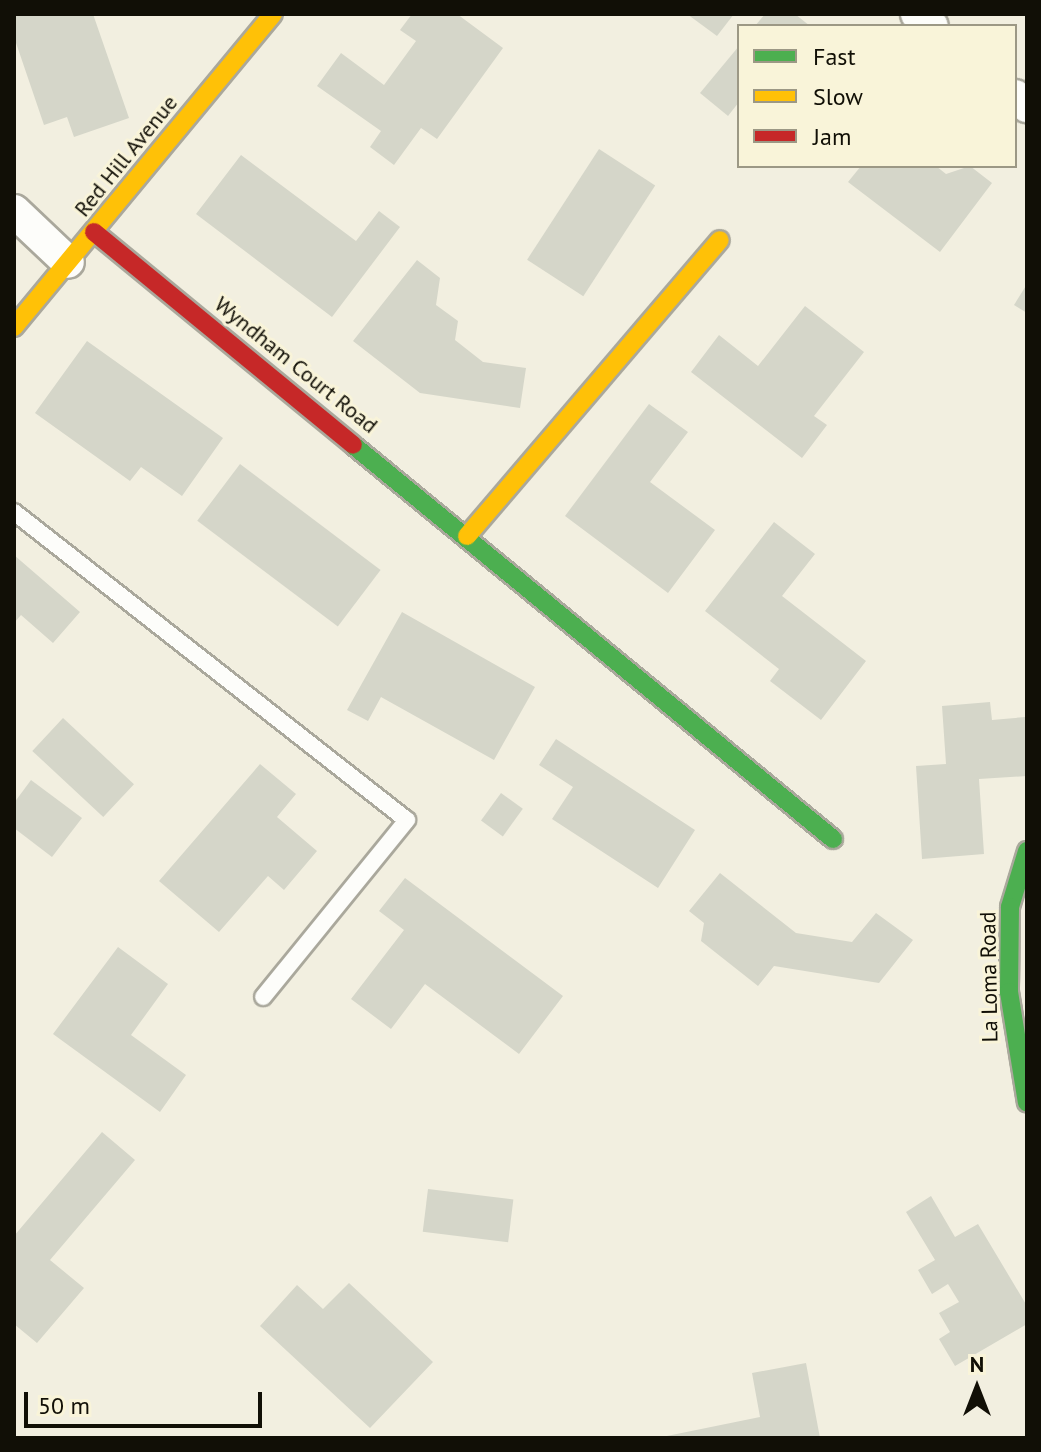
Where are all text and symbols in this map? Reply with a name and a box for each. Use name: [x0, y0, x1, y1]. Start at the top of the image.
legend: [737, 24, 1017, 168]
text: Fast: [813, 41, 856, 72]
text: Slow: [813, 81, 863, 112]
street label: Red Hill Avenue: [69, 90, 183, 222]
text: Jam: [813, 121, 851, 152]
street label: Wyndham Court Road: [209, 291, 383, 439]
street label: La Loma Road: [975, 911, 1003, 1043]
north arrow: [937, 1348, 1017, 1428]
text: N: [970, 1350, 984, 1378]
scale bar: [28, 1376, 266, 1426]
text: 50 m: [38, 1390, 90, 1421]

